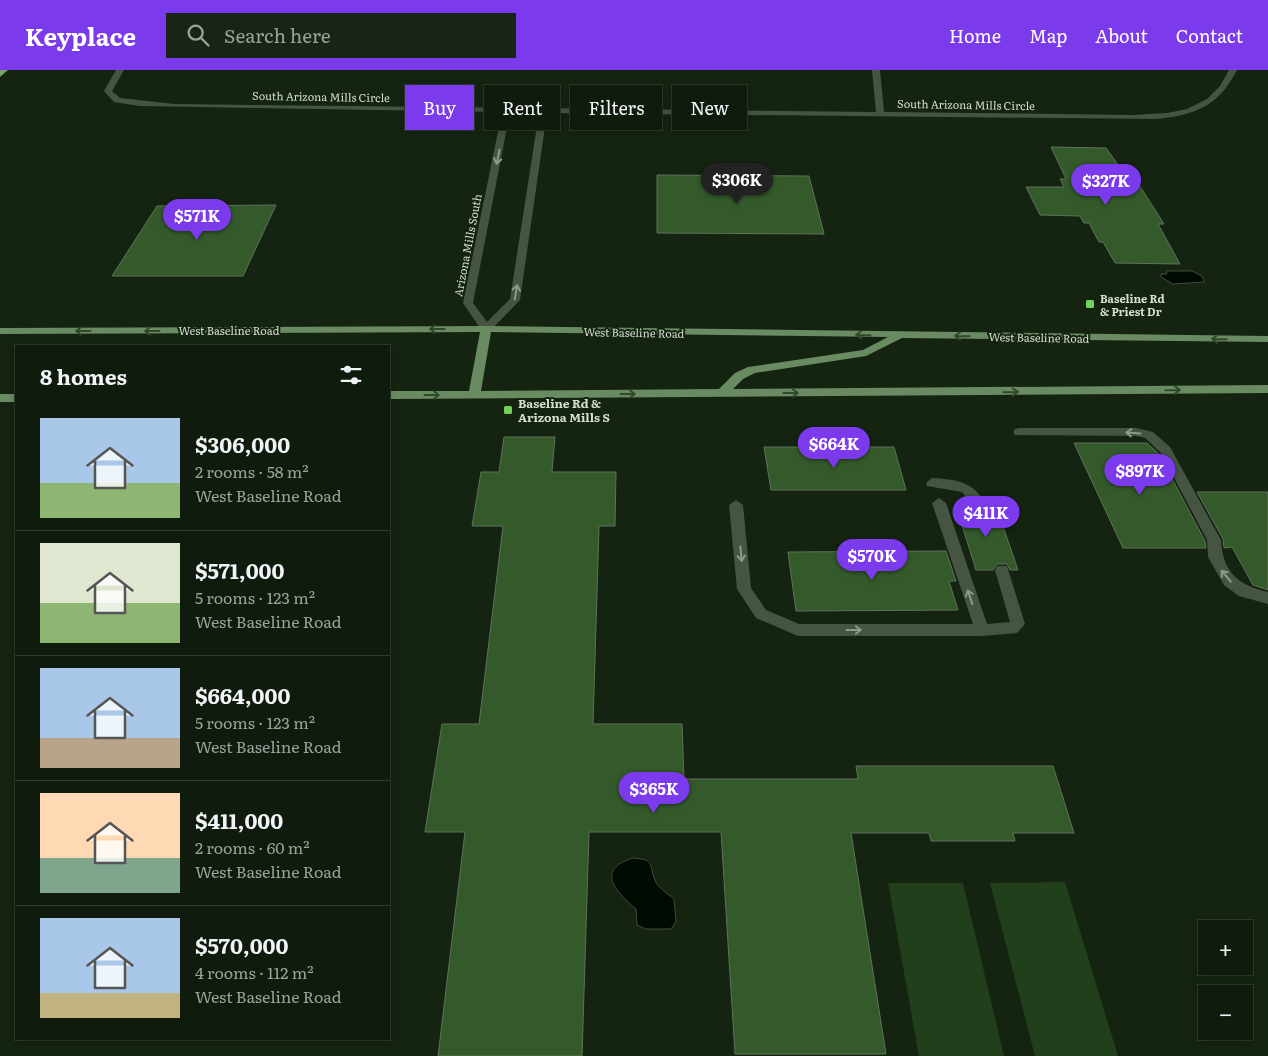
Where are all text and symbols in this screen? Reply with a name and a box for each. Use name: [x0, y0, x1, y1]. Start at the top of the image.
search box: [166, 13, 516, 58]
text: Keyplace: [25, 18, 136, 53]
icon: search: [184, 21, 212, 49]
text: Search here: [224, 21, 331, 49]
text: Home: [949, 22, 1001, 49]
text: Map: [1029, 22, 1067, 49]
text: About: [1095, 22, 1148, 49]
text: Contact: [1176, 22, 1243, 49]
chip: Buy: [405, 85, 474, 130]
chip: Rent: [484, 85, 560, 130]
chip: Filters: [570, 85, 662, 130]
chip: New: [672, 85, 747, 130]
street label: South Arizona Mills Circle: [252, 87, 390, 105]
street label: South Arizona Mills Circle: [897, 95, 1035, 113]
one-way arrow: [492, 149, 502, 165]
pin: $306K: [702, 162, 772, 205]
pin: $327K: [1071, 164, 1141, 206]
text: $306K: [712, 167, 762, 191]
text: $327K: [1082, 168, 1130, 192]
street label: Arizona Mills South: [449, 192, 485, 298]
pin: $571K: [162, 198, 232, 241]
text: $571K: [174, 203, 220, 227]
one-way arrow: [511, 285, 521, 301]
place label: Baseline Rd & Priest Dr: [1100, 290, 1165, 319]
marker: Baseline Rd & Priest Dr: [1084, 298, 1096, 310]
street label: West Baseline Road: [179, 322, 280, 338]
street label: West Baseline Road: [583, 323, 685, 341]
one-way arrow: [429, 324, 446, 334]
one-way arrow: [75, 326, 91, 336]
one-way arrow: [144, 326, 160, 336]
street label: West Baseline Road: [988, 328, 1090, 346]
one-way arrow: [855, 330, 872, 340]
one-way arrow: [955, 331, 971, 341]
one-way arrow: [1212, 334, 1228, 344]
text: 8 homes: [40, 360, 127, 391]
icon: filters: [337, 361, 365, 389]
one-way arrow: [1164, 385, 1181, 395]
one-way arrow: [1002, 387, 1018, 397]
one-way arrow: [782, 388, 798, 398]
one-way arrow: [620, 389, 636, 399]
one-way arrow: [423, 390, 439, 400]
place label: Baseline Rd & Arizona Mills S: [518, 394, 610, 426]
marker: Baseline Rd & Arizona Mills S: [502, 404, 514, 416]
pin: $664K: [799, 426, 869, 469]
text: $306,000: [195, 428, 290, 459]
one-way arrow: [1126, 428, 1142, 437]
text: $664K: [809, 431, 859, 455]
icon: home: [80, 438, 140, 498]
pin: $897K: [1105, 454, 1175, 496]
text: $897K: [1115, 458, 1165, 482]
text: 2 rooms · 58 m²: [195, 459, 309, 483]
text: West Baseline Road: [195, 483, 342, 507]
pin: $411K: [951, 496, 1021, 538]
text: $411K: [964, 500, 1008, 524]
pin: $570K: [837, 538, 907, 581]
text: $570K: [848, 543, 897, 567]
one-way arrow: [736, 545, 745, 561]
text: $571,000: [195, 554, 284, 585]
icon: home: [80, 563, 140, 623]
one-way arrow: [1221, 570, 1232, 583]
text: 5 rooms · 123 m²: [195, 585, 315, 609]
one-way arrow: [965, 589, 975, 605]
text: West Baseline Road: [195, 609, 342, 633]
one-way arrow: [846, 625, 862, 635]
text: $664,000: [195, 679, 290, 710]
icon: home: [80, 688, 140, 748]
text: 5 rooms · 123 m²: [195, 710, 315, 734]
text: West Baseline Road: [195, 734, 342, 758]
pin: $365K: [619, 772, 689, 814]
text: $365K: [630, 776, 678, 800]
text: $411,000: [195, 804, 283, 835]
icon: home: [80, 813, 140, 873]
text: 2 rooms · 60 m²: [195, 835, 310, 859]
text: West Baseline Road: [195, 859, 342, 883]
map controls: [1198, 920, 1253, 1040]
button: +: [1198, 920, 1253, 975]
text: $570,000: [195, 929, 289, 960]
icon: home: [80, 938, 140, 998]
text: 4 rooms · 112 m²: [195, 960, 314, 984]
text: West Baseline Road: [195, 984, 342, 1008]
button: −: [1198, 985, 1253, 1040]

